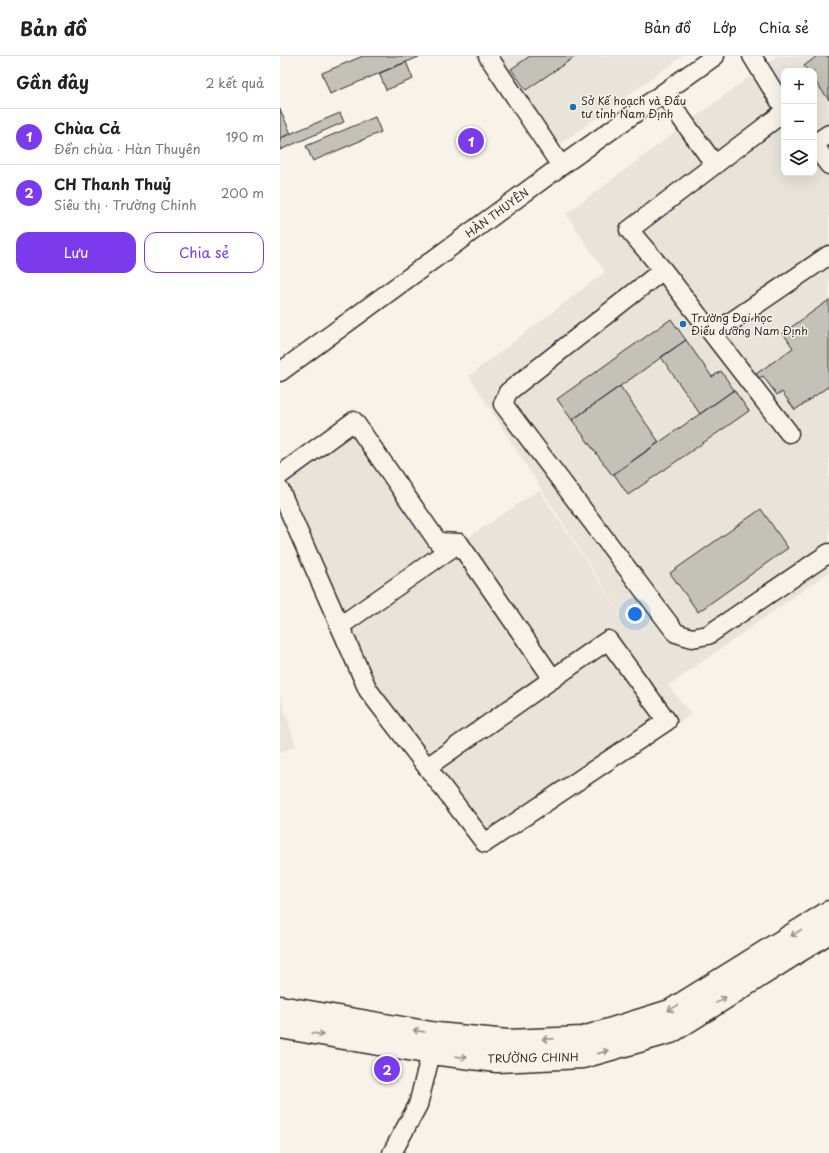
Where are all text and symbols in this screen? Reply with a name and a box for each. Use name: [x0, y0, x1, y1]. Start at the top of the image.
text: Bản đồ: [20, 14, 87, 42]
text: Bản đồ: [644, 17, 691, 38]
text: Lớp: [713, 17, 737, 38]
text: Chia sẻ: [759, 17, 809, 38]
map controls: [781, 68, 817, 176]
button: +: [781, 68, 817, 104]
text: Gần đây: [16, 69, 89, 95]
text: 2 kết quả: [205, 73, 264, 92]
place label: Sở Kế hoạch và Đầu tư tỉnh Nam Định: [581, 92, 686, 122]
marker: Sở Kế hoạch và Đầu tư tỉnh Nam Định: [568, 102, 578, 112]
button: −: [781, 104, 817, 140]
text: Chùa Cả: [54, 116, 121, 139]
pin: 1: [458, 126, 484, 156]
text: 1: [26, 127, 32, 146]
text: 190 m: [225, 127, 264, 146]
text: Đền chùa · Hàn Thuyên: [54, 139, 201, 158]
button: layers: [781, 140, 817, 176]
text: CH Thanh Thuỷ: [54, 172, 171, 195]
text: 2: [24, 183, 34, 202]
text: 200 m: [221, 183, 264, 202]
street label: HÀN THUYÊN: [461, 184, 532, 242]
text: Siêu thị · Trường Chinh: [54, 195, 197, 214]
button: Lưu: [16, 232, 136, 273]
button: Chia sẻ: [144, 232, 264, 273]
place label: Trường Đại học Điều dưỡng Nam Định: [691, 309, 808, 339]
marker: Trường Đại học Điều dưỡng Nam Định: [678, 319, 688, 329]
your location: [625, 604, 645, 624]
one-way arrow: [791, 929, 802, 937]
one-way arrow: [715, 996, 726, 1004]
one-way arrow: [667, 1005, 679, 1013]
one-way arrow: [413, 1027, 426, 1035]
one-way arrow: [312, 1030, 325, 1038]
one-way arrow: [542, 1036, 555, 1043]
street label: TRƯỜNG CHINH: [487, 1048, 579, 1067]
one-way arrow: [597, 1048, 610, 1055]
one-way arrow: [454, 1053, 467, 1060]
pin: 2: [374, 1054, 400, 1084]

